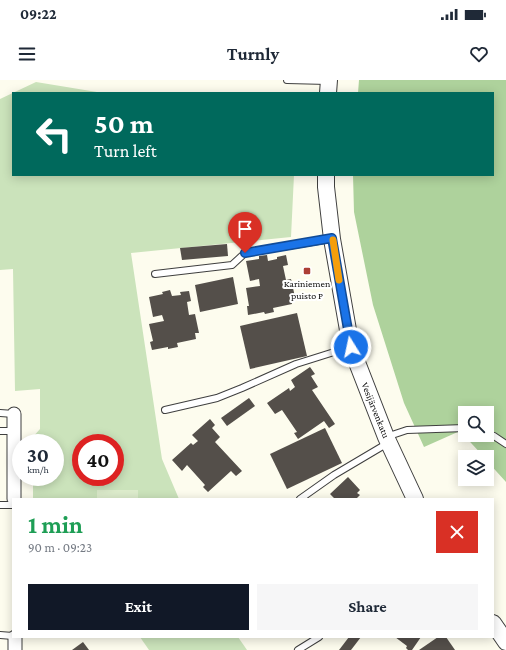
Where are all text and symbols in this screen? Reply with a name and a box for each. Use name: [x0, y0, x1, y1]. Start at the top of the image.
text: 09:22: [20, 6, 57, 22]
icon: menu: [16, 43, 38, 65]
icon: heart: [468, 43, 490, 65]
text: Turnly: [227, 44, 279, 64]
icon: left: [28, 108, 80, 160]
text: 50 m: [94, 108, 154, 139]
text: Turn left: [94, 141, 157, 161]
pin: [228, 212, 262, 253]
icon: arrive: [234, 218, 256, 240]
marker: Kariniemen puisto P: [302, 266, 312, 276]
place label: Kariniemen puisto P: [284, 278, 331, 301]
position arrow: [330, 326, 372, 368]
street label: Vesijärvenkatu: [358, 381, 392, 441]
map controls: [458, 406, 494, 486]
button: search: [458, 406, 494, 442]
speed limit sign: 40: [72, 434, 124, 486]
text: 30: [27, 444, 49, 466]
button: layers: [458, 450, 494, 486]
text: km/h: [27, 464, 49, 475]
text: 1 min: [28, 511, 83, 538]
button: close: [436, 511, 478, 553]
text: 90 m · 09:23: [28, 540, 92, 555]
button: Exit: [28, 584, 249, 630]
button: Share: [257, 584, 478, 630]

